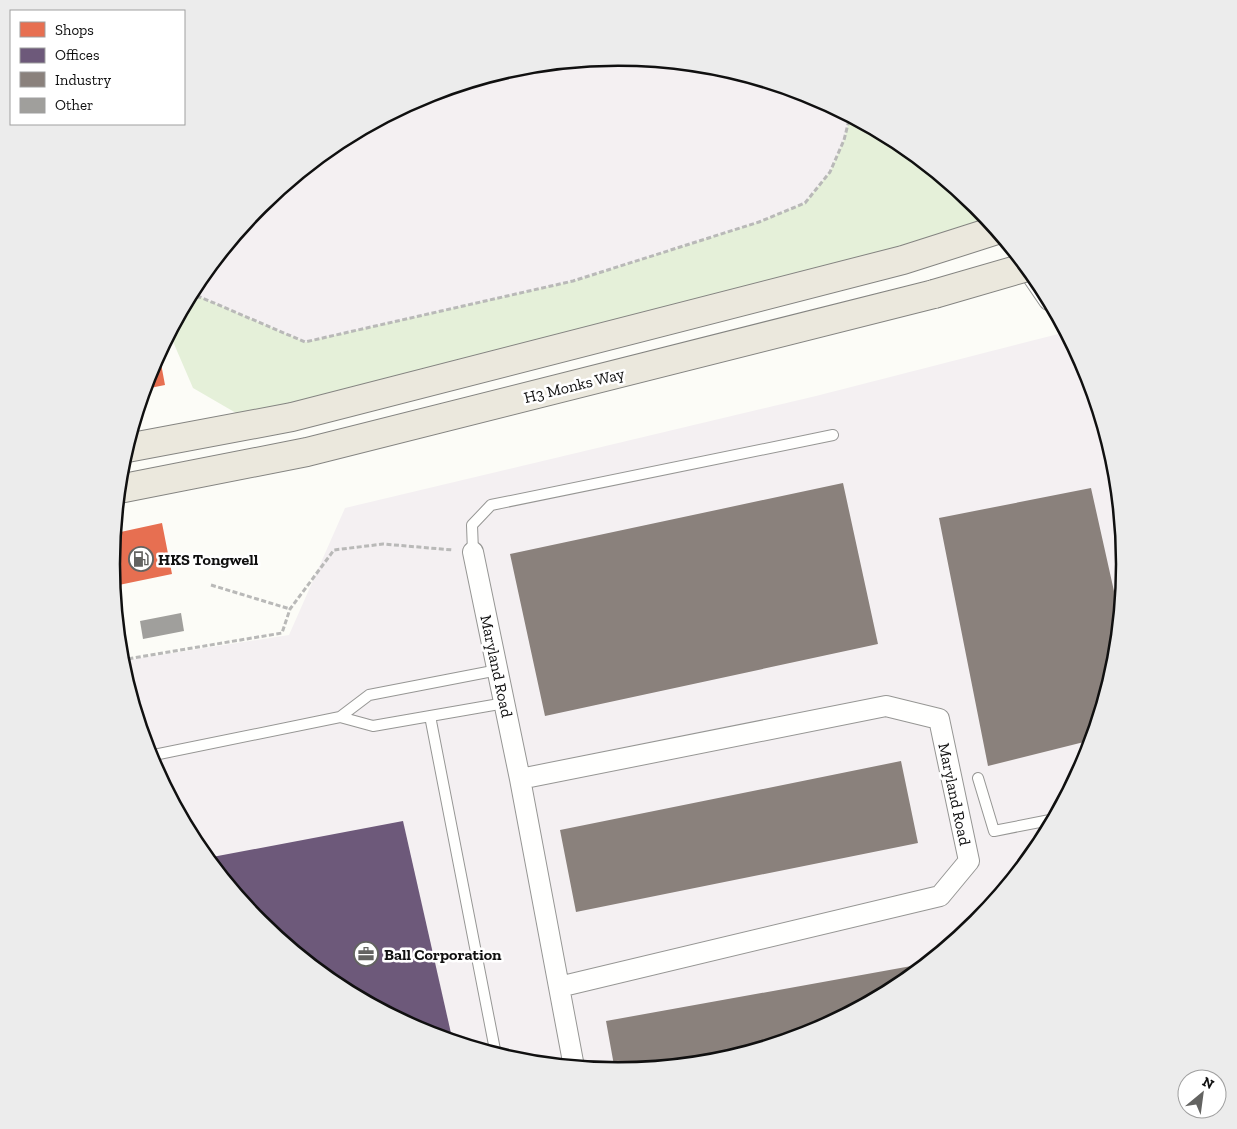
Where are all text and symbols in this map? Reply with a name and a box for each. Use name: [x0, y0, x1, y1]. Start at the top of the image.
legend: [10, 10, 185, 125]
text: Shops: [55, 21, 94, 39]
text: Offices: [55, 46, 99, 64]
text: Industry: [55, 71, 112, 89]
text: Other: [55, 96, 93, 114]
street label: H3 Monks Way: [522, 364, 627, 407]
fuel station icon: HKS Tongwell: [128, 546, 154, 572]
place label: HKS Tongwell: [158, 550, 259, 569]
street label: Maryland Road: [476, 613, 517, 719]
street label: Maryland Road: [934, 741, 975, 847]
office icon: Ball Corporation: [353, 941, 379, 967]
place label: Ball Corporation: [384, 945, 502, 964]
north arrow: [1177, 1069, 1227, 1119]
text: N: [1199, 1073, 1217, 1093]

